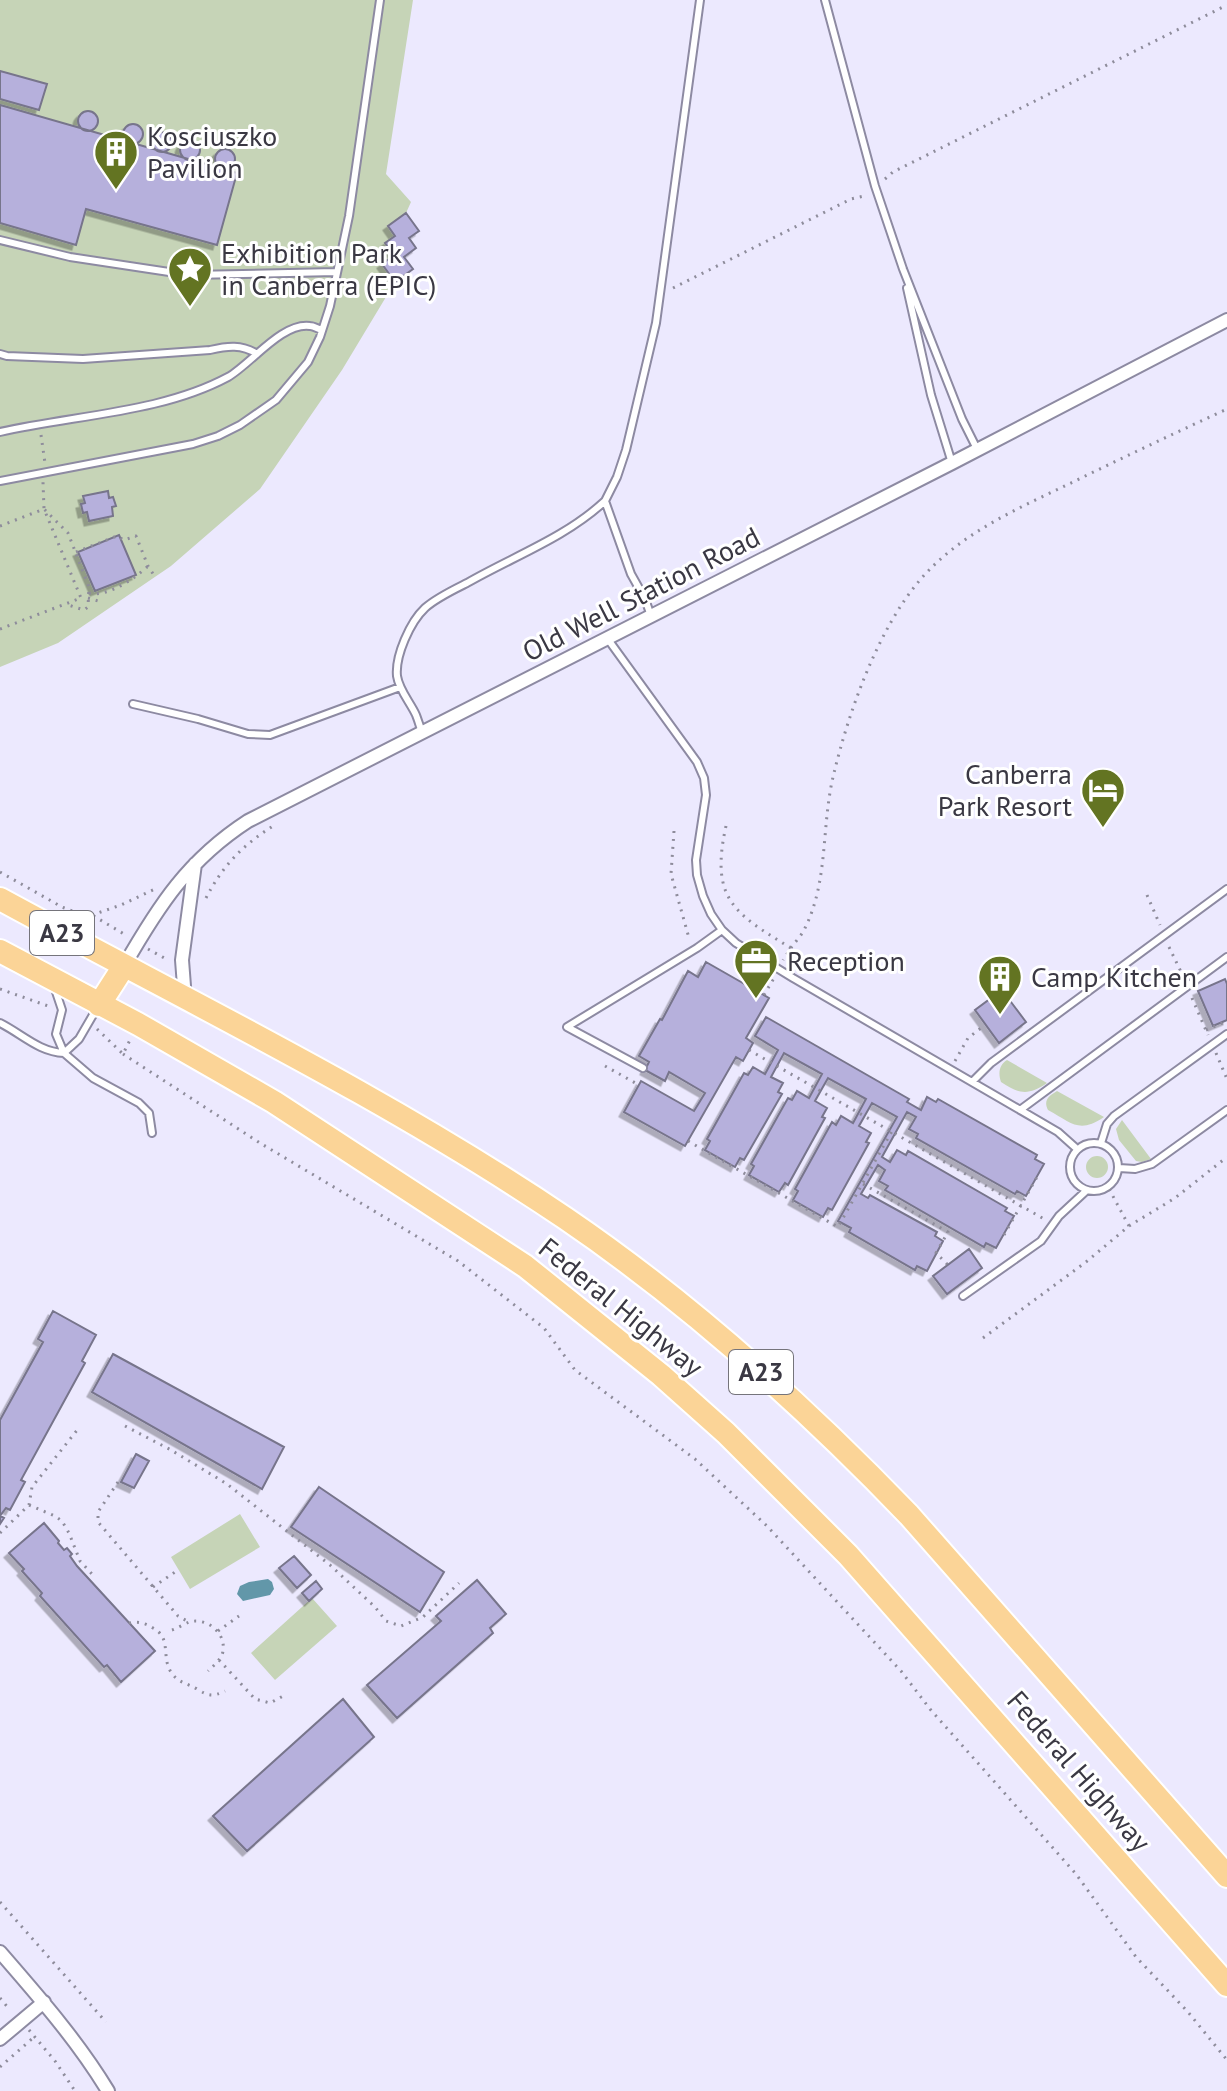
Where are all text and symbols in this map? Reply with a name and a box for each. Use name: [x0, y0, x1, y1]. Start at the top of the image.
place label: Kosciuszko Pavilion: [147, 117, 277, 186]
building icon: Kosciuszko Pavilion: [92, 128, 140, 191]
place label: Exhibition Park in Canberra (EPIC): [221, 234, 436, 303]
place icon: Exhibition Park in Canberra (EPIC): [166, 245, 214, 308]
street label: Old Well Station Road: [516, 518, 766, 669]
place label: Canberra Park Resort: [938, 755, 1072, 824]
hotel icon: Canberra Park Resort: [1079, 766, 1127, 829]
road number: A23: [30, 911, 94, 955]
office icon: Reception: [732, 937, 780, 1000]
place label: Reception: [787, 942, 905, 979]
building icon: Camp Kitchen: [976, 953, 1024, 1016]
place label: Camp Kitchen: [1031, 958, 1197, 995]
street label: Federal Highway: [531, 1229, 711, 1384]
road number: A23: [729, 1350, 793, 1394]
street label: Federal Highway: [999, 1683, 1159, 1859]

